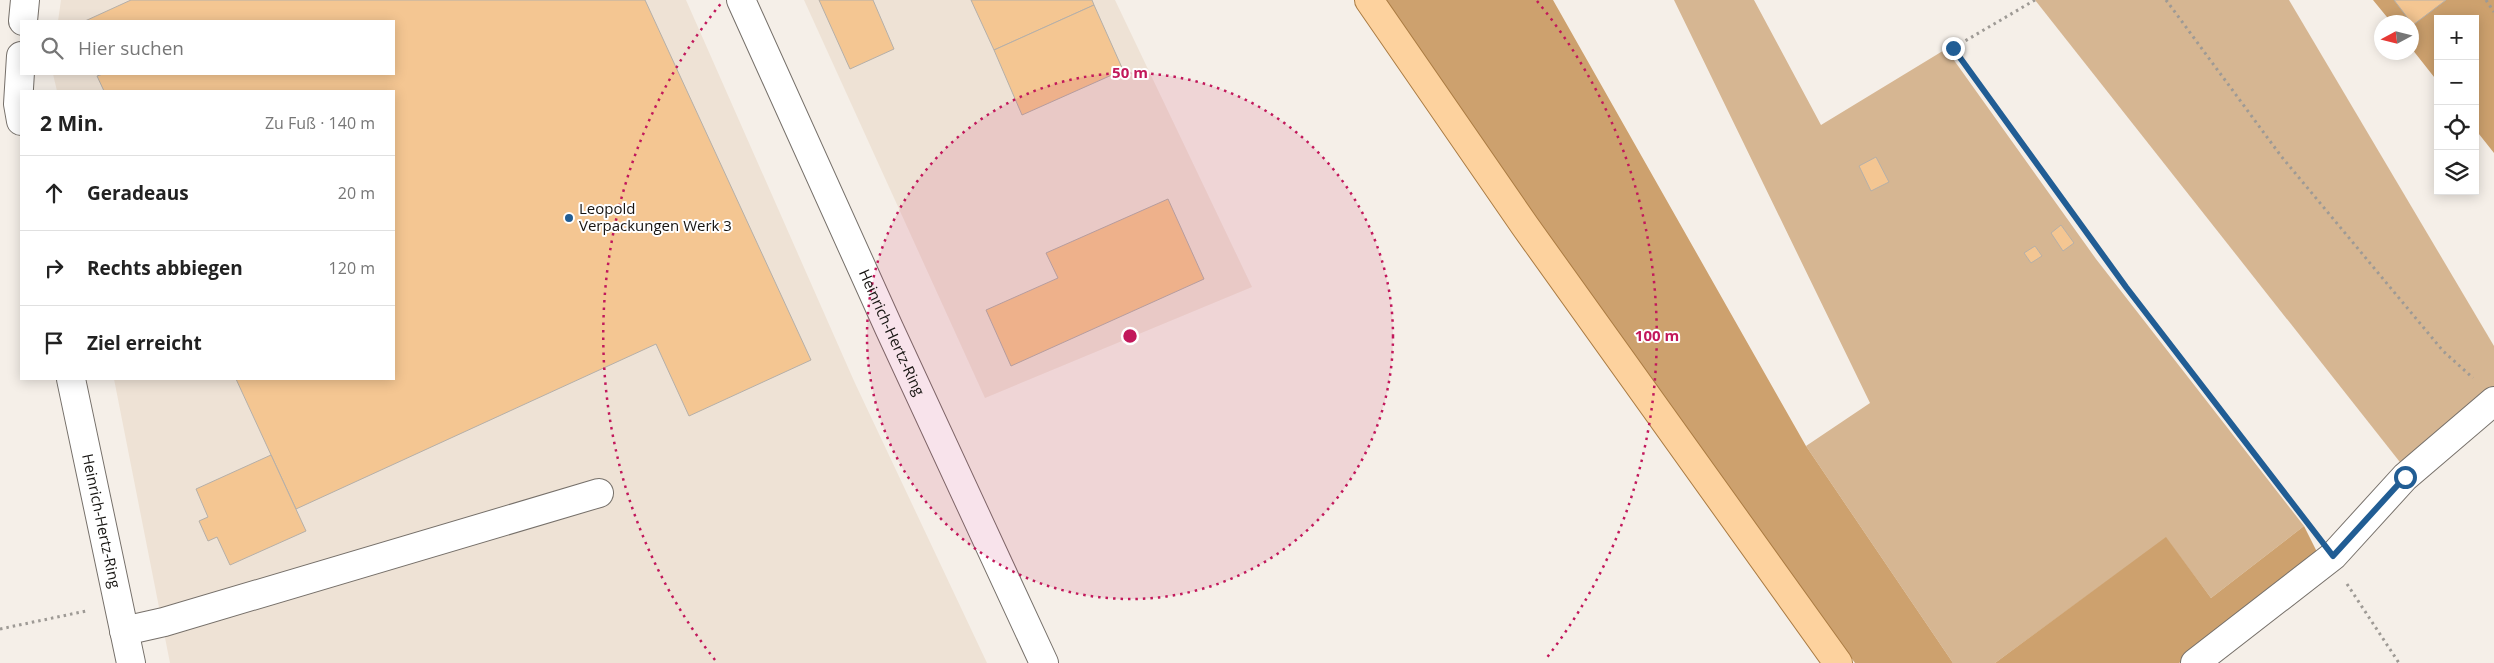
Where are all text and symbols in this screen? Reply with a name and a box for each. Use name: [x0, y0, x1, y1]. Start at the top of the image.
north arrow: [2374, 15, 2419, 60]
map controls: [2434, 15, 2479, 195]
button: +: [2434, 15, 2479, 60]
search box: [20, 20, 395, 75]
icon: search: [38, 34, 66, 62]
text: Hier suchen: [78, 35, 184, 61]
route end: [1942, 37, 1965, 60]
button: −: [2434, 60, 2479, 105]
text: 50 m: [1112, 62, 1148, 82]
button: locate: [2434, 105, 2479, 150]
text: 2 Min.: [40, 109, 103, 137]
text: Zu Fuß · 140 m: [265, 112, 375, 134]
button: layers: [2434, 150, 2479, 195]
icon: ahead: [40, 179, 68, 207]
text: Geradeaus: [87, 180, 189, 206]
text: 20 m: [338, 182, 375, 204]
place label: Leopold Verpackungen Werk 3: [579, 198, 732, 235]
marker: Leopold Verpackungen Werk 3: [563, 212, 575, 224]
icon: right: [40, 254, 68, 282]
text: Rechts abbiegen: [87, 255, 243, 281]
text: 120 m: [329, 257, 375, 279]
street label: Heinrich-Hertz-Ring: [855, 266, 930, 399]
text: 100 m: [1635, 325, 1679, 345]
centre of rings: [1121, 327, 1139, 345]
icon: arrive: [40, 329, 68, 357]
text: Ziel erreicht: [87, 330, 202, 356]
street label: Heinrich-Hertz-Ring: [78, 452, 126, 590]
route start: [2394, 466, 2417, 489]

